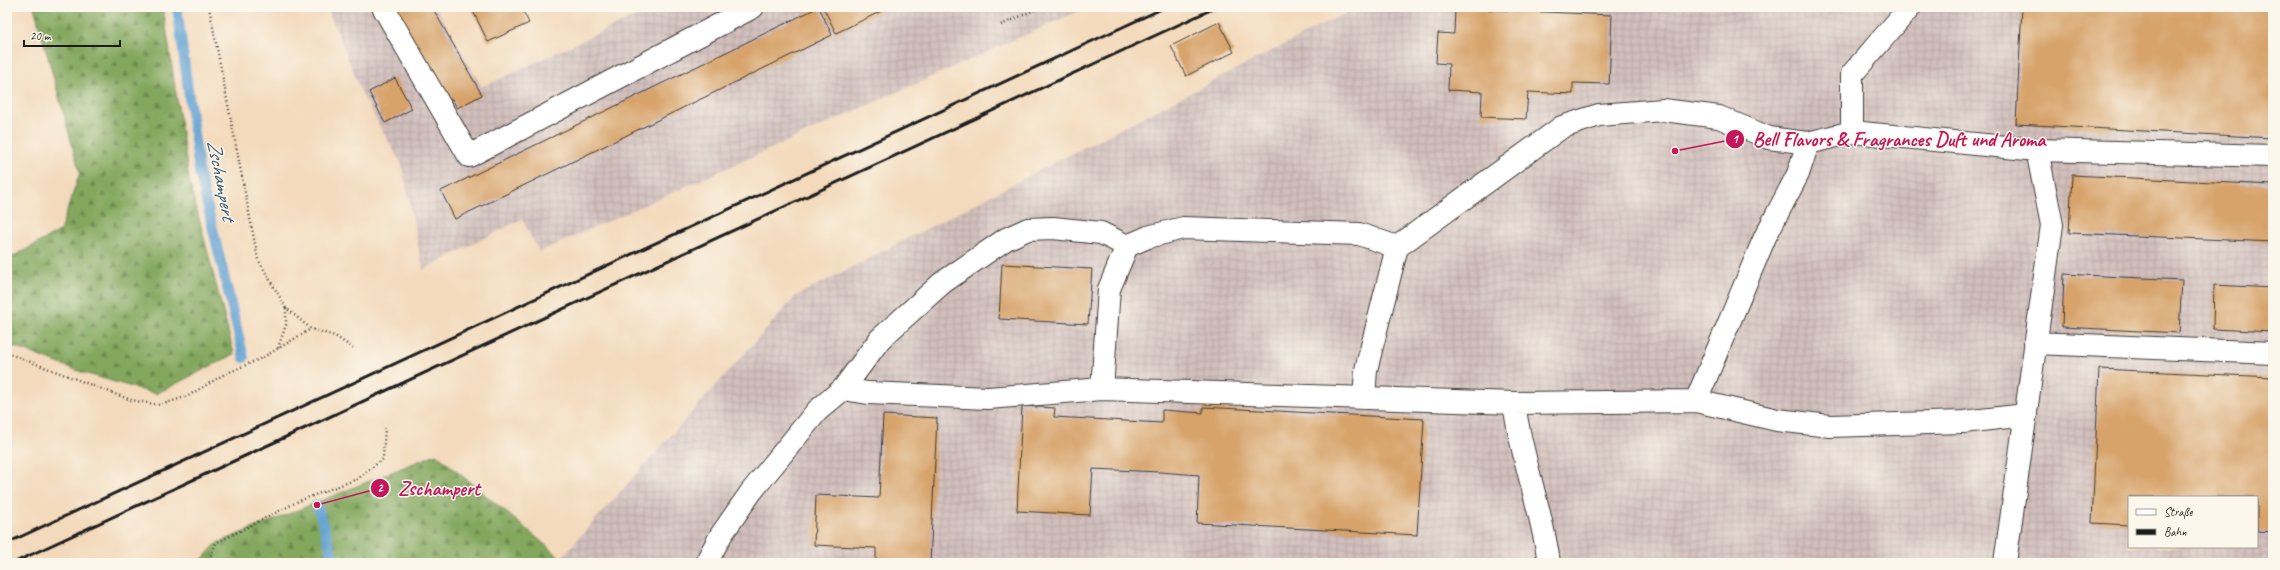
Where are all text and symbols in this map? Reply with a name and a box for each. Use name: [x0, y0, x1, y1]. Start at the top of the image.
scale bar: [24, 22, 120, 48]
text: 20 m: [30, 28, 52, 44]
callout: Bell Flavors & Fragrances Duft und Aroma: [1725, 123, 2054, 155]
text: Bell Flavors & Fragrances Duft und Aroma: [1753, 127, 2047, 152]
text: 1: [1732, 131, 1739, 147]
water label: Zschampert: [202, 138, 242, 226]
callout: Zschampert: [370, 472, 488, 504]
text: Zschampert: [398, 476, 482, 501]
text: 2: [377, 480, 384, 496]
legend: [2128, 496, 2258, 548]
text: Straße: [2164, 504, 2193, 520]
text: Bahn: [2164, 524, 2187, 540]

